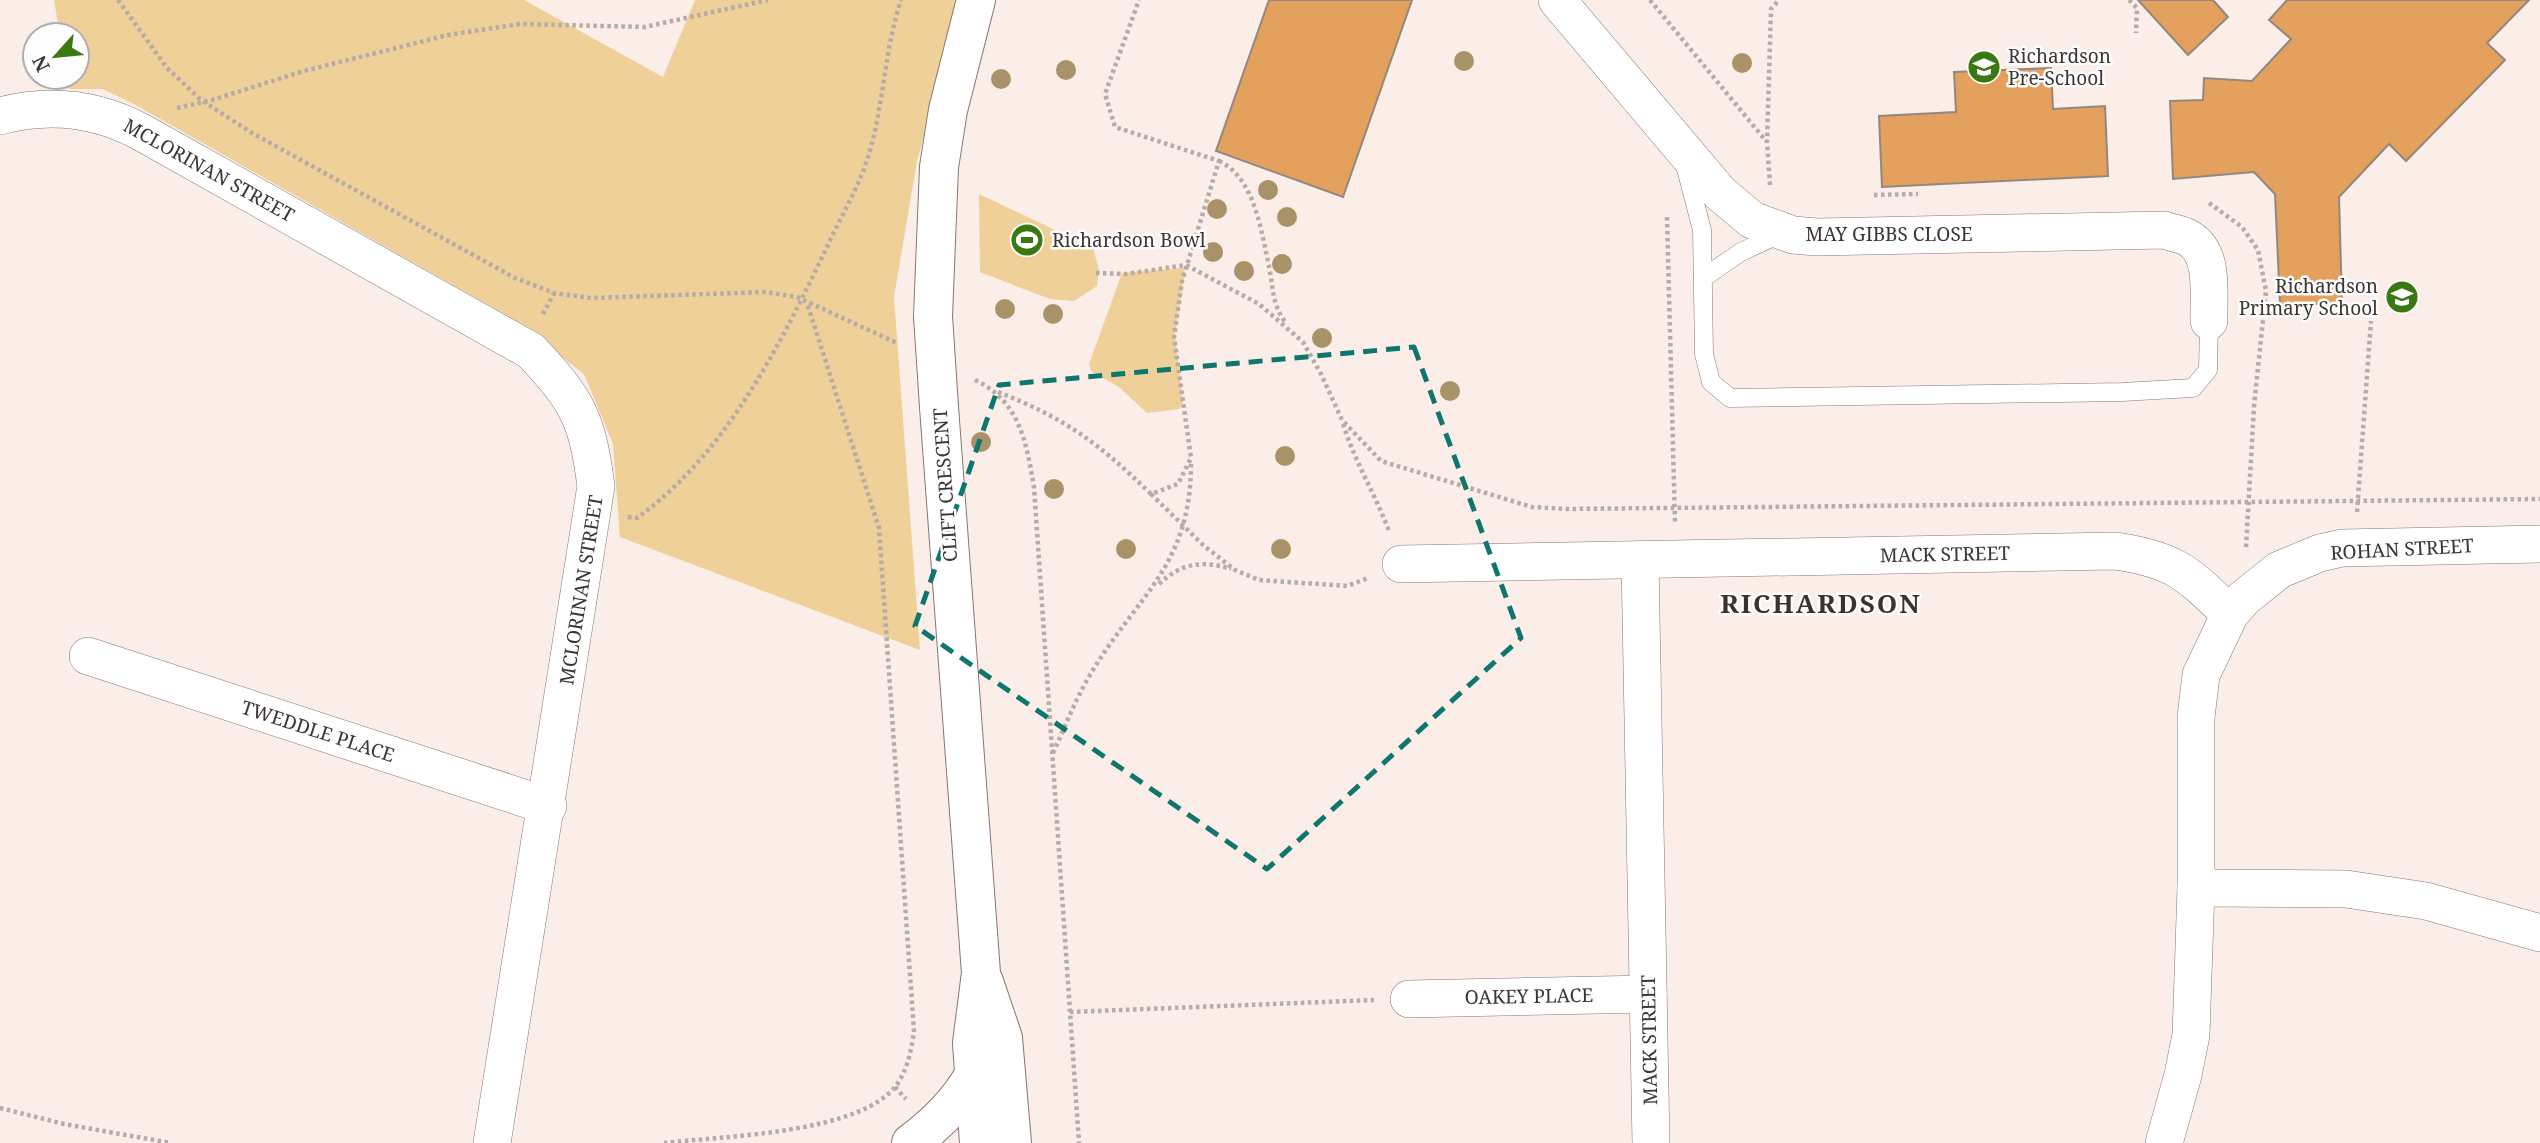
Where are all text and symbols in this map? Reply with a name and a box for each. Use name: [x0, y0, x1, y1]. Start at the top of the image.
north arrow: [21, 21, 91, 91]
place label: Richardson Pre-School: [2008, 43, 2111, 91]
school or university icon: Richardson Pre-School: [1965, 48, 2003, 86]
text: N: [26, 51, 56, 76]
street label: MCLORINAN STREET: [119, 112, 299, 228]
sports icon: Richardson Bowl: [1008, 221, 1046, 259]
street label: MAY GIBBS CLOSE: [1805, 221, 1973, 247]
place label: Richardson Bowl: [1052, 227, 1206, 253]
place label: Richardson Primary School: [2239, 273, 2378, 321]
school or university icon: Richardson Primary School: [2383, 278, 2421, 316]
street label: CLIFT CRESCENT: [927, 407, 963, 563]
street label: MCLORINAN STREET: [553, 493, 609, 687]
street label: ROHAN STREET: [2330, 532, 2475, 566]
street label: MACK STREET: [1880, 540, 2011, 568]
district label: RICHARDSON: [1720, 585, 1922, 621]
street label: TWEDDLE PLACE: [238, 694, 398, 768]
street label: MACK STREET: [1635, 974, 1663, 1105]
street label: OAKEY PLACE: [1465, 982, 1594, 1010]

